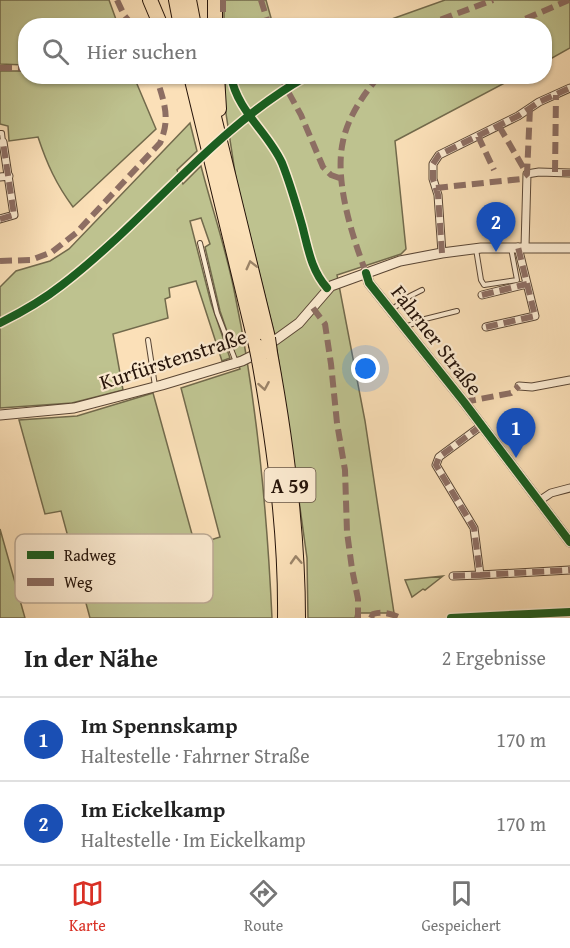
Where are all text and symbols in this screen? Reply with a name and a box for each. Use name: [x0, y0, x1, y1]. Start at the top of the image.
search box: [18, 18, 552, 84]
icon: search: [39, 35, 72, 68]
text: Hier suchen: [87, 35, 197, 67]
pin: 2: [476, 202, 516, 252]
one-way arrow: [245, 260, 258, 270]
street label: Fahrner Straße: [384, 278, 490, 402]
street label: Kurfürstenstraße: [96, 321, 251, 397]
your location: [351, 354, 380, 383]
one-way arrow: [257, 381, 269, 390]
pin: 1: [496, 408, 536, 458]
road number: A 59: [264, 468, 316, 502]
legend: [15, 534, 213, 603]
text: Radweg: [64, 543, 116, 567]
one-way arrow: [290, 555, 303, 564]
text: Weg: [64, 570, 92, 594]
text: In der Nähe: [24, 638, 158, 677]
text: 2 Ergebnisse: [442, 643, 546, 672]
text: Im Spennskamp: [81, 709, 238, 741]
text: 1: [38, 725, 49, 754]
text: 170 m: [496, 725, 546, 754]
text: Haltestelle · Fahrner Straße: [81, 741, 310, 770]
text: Im Eickelkamp: [81, 793, 225, 825]
text: 2: [38, 809, 49, 838]
text: 170 m: [496, 809, 546, 838]
text: Haltestelle · Im Eickelkamp: [81, 825, 306, 854]
tab: Karte: [69, 877, 106, 937]
tab: Route: [244, 877, 283, 937]
tab: Gespeichert: [421, 877, 501, 937]

